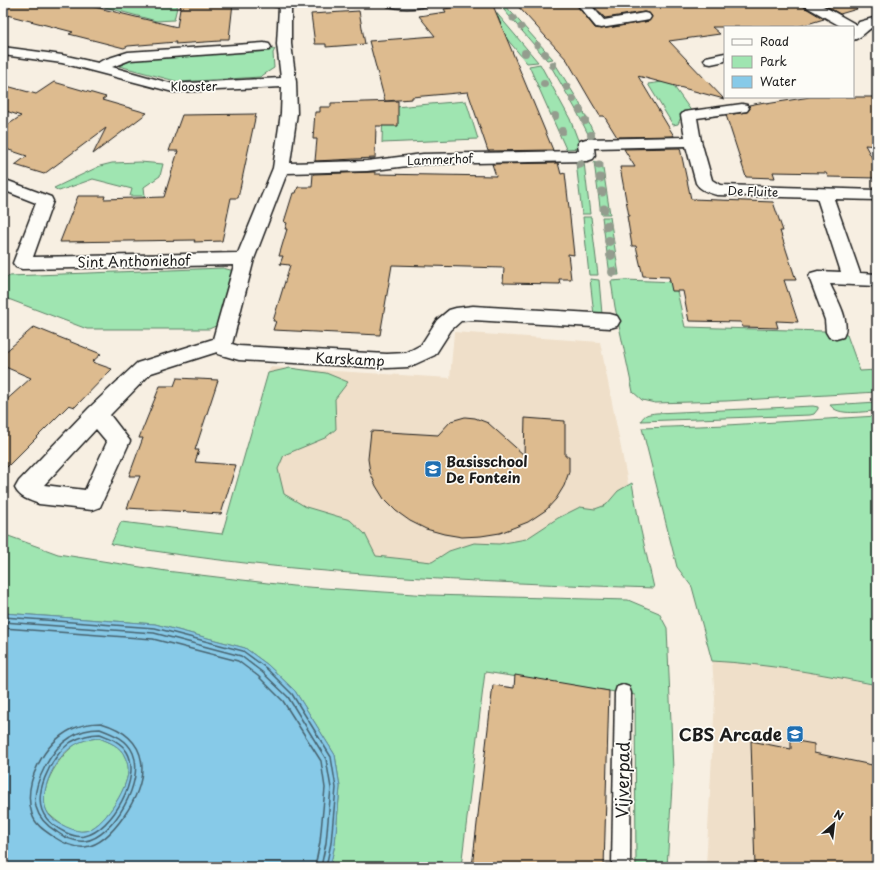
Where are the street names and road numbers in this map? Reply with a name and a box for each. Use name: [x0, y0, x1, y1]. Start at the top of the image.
street label: Klooster: [171, 77, 218, 95]
street label: Lammerhof: [407, 149, 475, 169]
street label: De Fluite: [727, 181, 779, 201]
street label: Sint Anthoniehof: [77, 249, 192, 272]
street label: Karskamp: [315, 347, 385, 371]
street label: Vijverpad: [608, 741, 636, 819]

